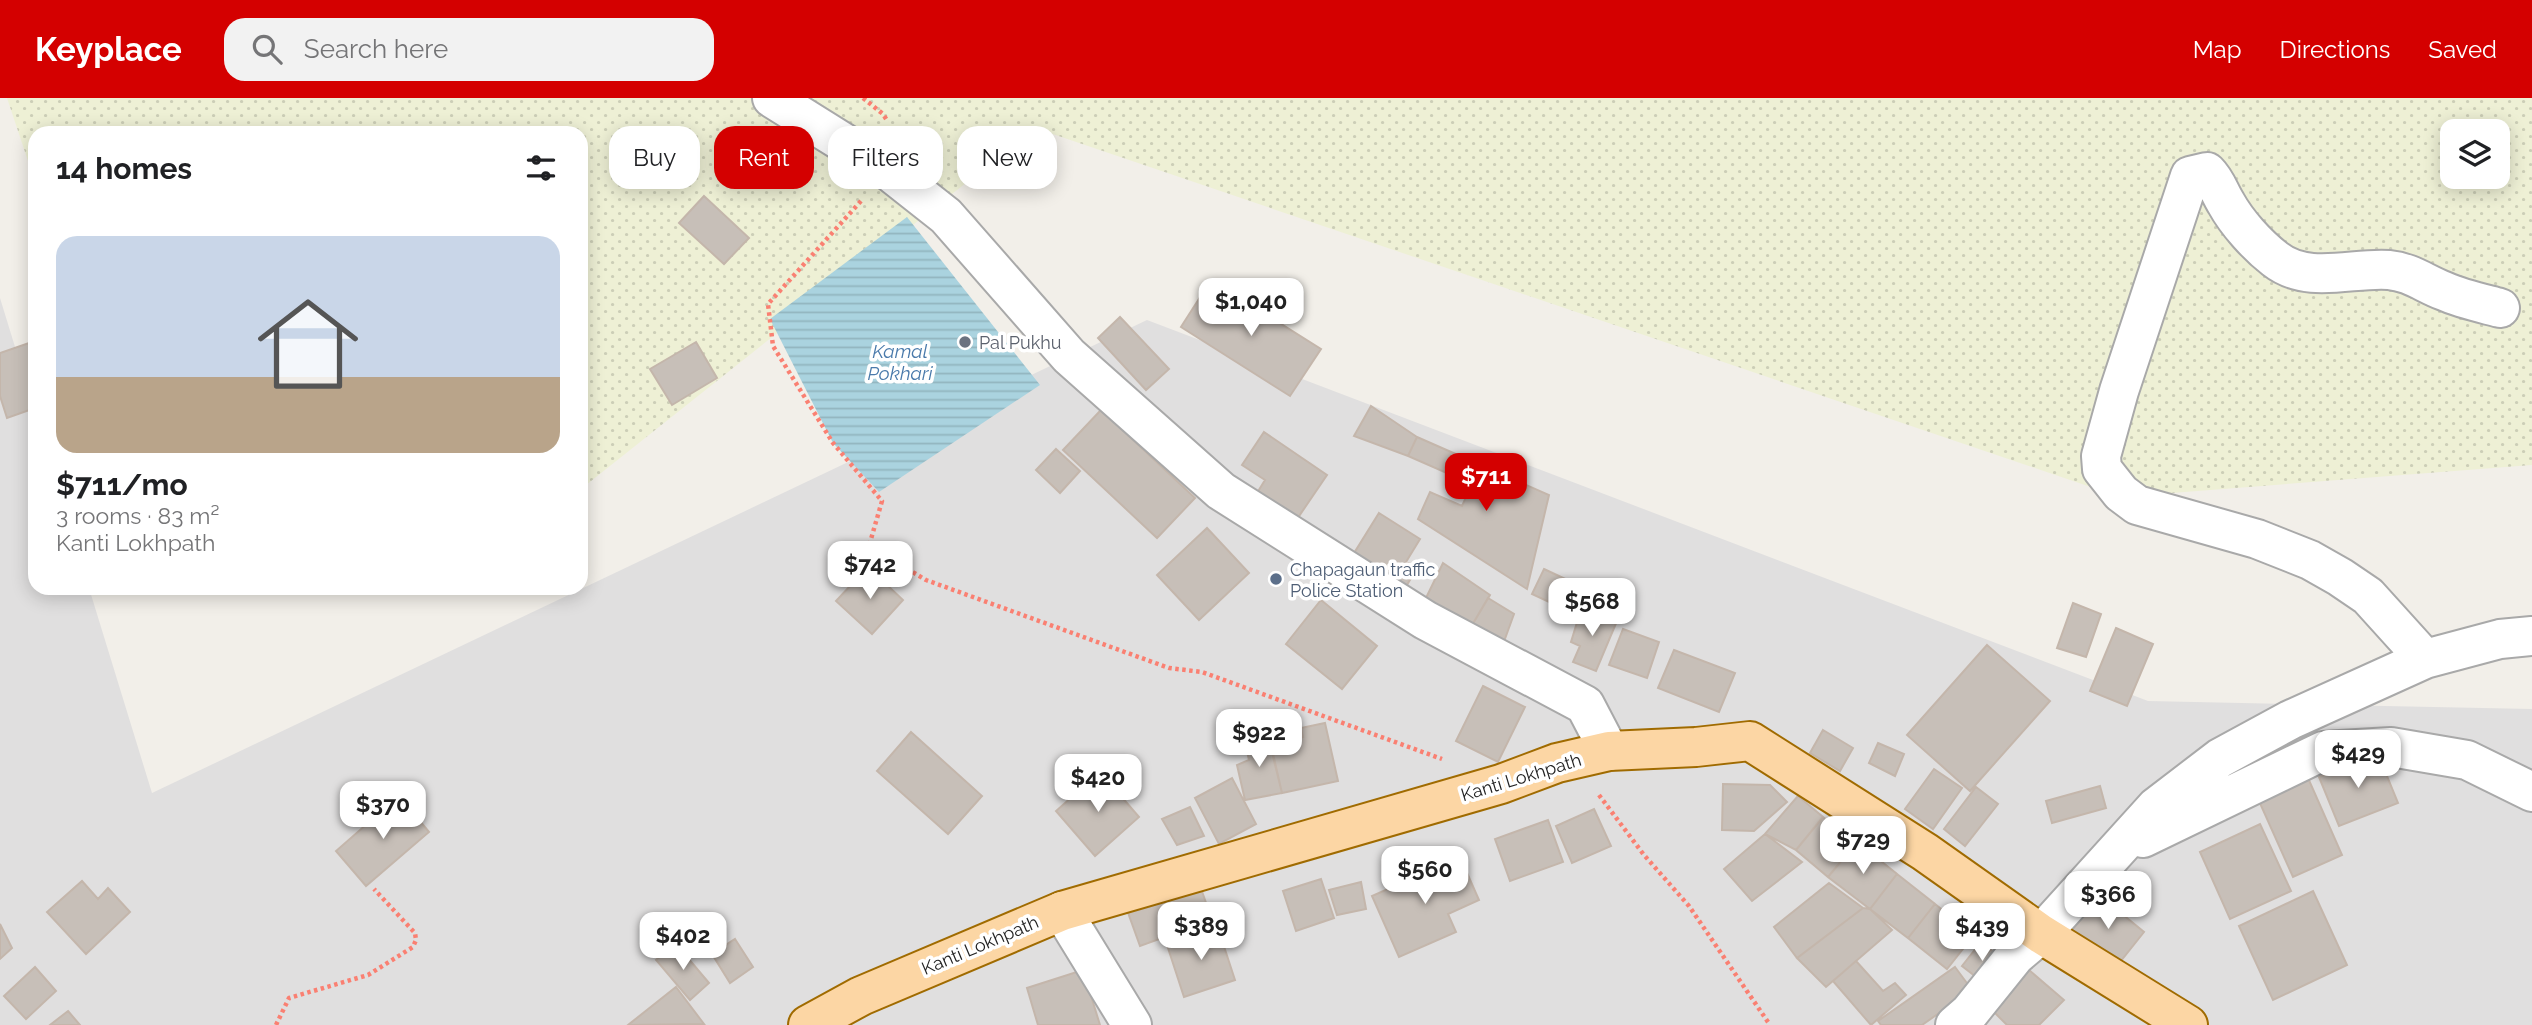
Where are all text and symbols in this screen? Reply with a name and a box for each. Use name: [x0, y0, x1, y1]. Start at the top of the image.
search box: [224, 18, 714, 81]
text: Keyplace: [35, 30, 182, 69]
icon: search: [248, 30, 286, 68]
text: Search here: [304, 34, 448, 64]
text: Map: [2193, 35, 2242, 64]
text: Directions: [2280, 35, 2390, 64]
text: Saved: [2428, 35, 2497, 64]
map controls: [2440, 119, 2510, 189]
button: layers: [2440, 119, 2510, 189]
chip: Buy: [609, 126, 700, 189]
chip: Rent: [714, 126, 814, 189]
chip: Filters: [828, 126, 943, 189]
chip: New: [957, 126, 1057, 189]
icon: filters: [522, 149, 560, 187]
text: 14 homes: [56, 151, 192, 186]
pin: $1,040: [1194, 278, 1308, 338]
icon: home: [245, 281, 371, 407]
text: $1,040: [1215, 287, 1287, 314]
place label: Pal Pukhu: [979, 332, 1061, 353]
marker: Pal Pukhu: [957, 334, 973, 350]
water label: Kamal Pokhari: [868, 340, 933, 384]
pin: $711: [1445, 454, 1527, 513]
text: $711: [1461, 462, 1511, 489]
text: $711/mo: [56, 467, 188, 502]
text: 3 rooms · 83 m²: [56, 502, 219, 529]
text: Kanti Lokhpath: [56, 529, 215, 556]
pin: $742: [829, 542, 911, 601]
text: $742: [844, 550, 896, 577]
place label: Chapagaun traffic Police Station: [1290, 559, 1436, 601]
marker: Chapagaun traffic Police Station: [1268, 571, 1284, 587]
pin: $568: [1551, 578, 1633, 638]
text: $568: [1564, 587, 1620, 614]
pin: $922: [1218, 710, 1300, 769]
text: $922: [1232, 718, 1286, 745]
pin: $429: [2317, 730, 2399, 790]
text: $429: [2331, 739, 2385, 766]
street label: Kanti Lokhpath: [1458, 749, 1584, 805]
pin: $420: [1057, 754, 1139, 814]
text: $420: [1071, 763, 1125, 790]
pin: $370: [342, 782, 424, 841]
text: $370: [356, 790, 410, 817]
pin: $729: [1822, 816, 1904, 876]
text: $729: [1836, 825, 1890, 852]
pin: $560: [1384, 846, 1466, 906]
text: $560: [1397, 855, 1453, 882]
pin: $366: [2067, 872, 2149, 931]
text: $366: [2080, 880, 2136, 907]
pin: $389: [1160, 902, 1242, 962]
pin: $439: [1941, 904, 2023, 963]
street label: Kanti Lokhpath: [918, 911, 1042, 979]
text: $389: [1174, 911, 1228, 938]
pin: $402: [642, 912, 724, 972]
text: $439: [1955, 912, 2009, 939]
text: $402: [656, 921, 710, 948]

